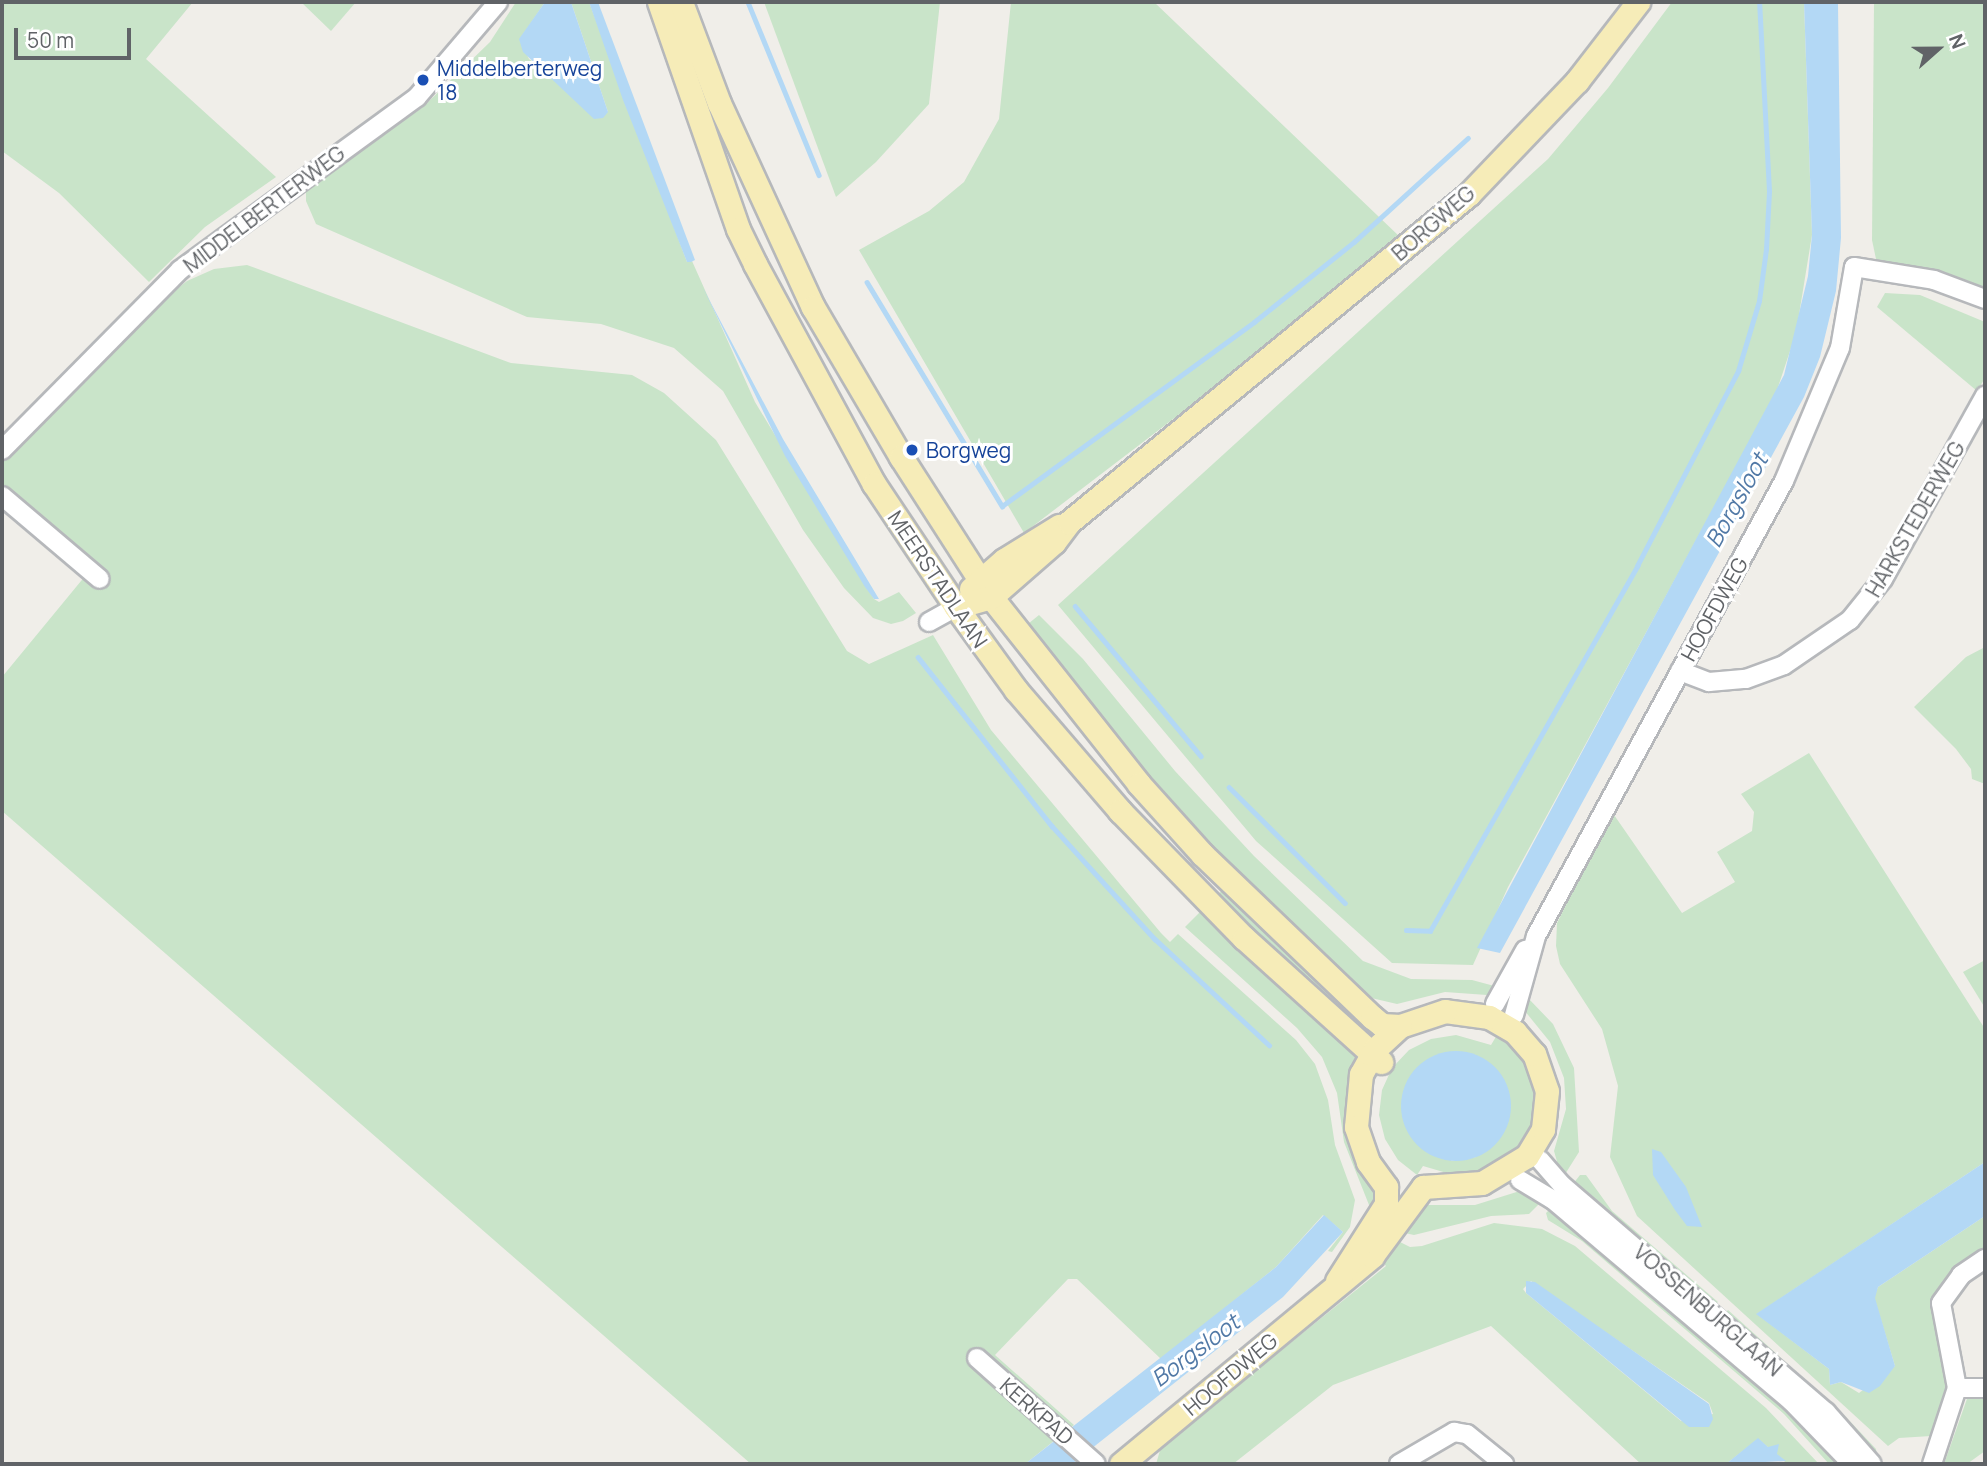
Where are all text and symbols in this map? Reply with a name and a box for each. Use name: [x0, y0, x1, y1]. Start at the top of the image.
scale bar: [18, 14, 135, 58]
north arrow: [1903, 14, 1973, 84]
text: 50 m: [27, 26, 74, 54]
text: N: [1943, 30, 1972, 53]
place label: Middelberterweg 18: [437, 55, 602, 105]
marker: Middelberterweg 18: [415, 72, 431, 88]
street label: MIDDELBERTERWEG: [179, 140, 349, 278]
street label: BORGWEG: [1387, 180, 1479, 266]
place label: Borgweg: [926, 437, 1011, 463]
street label: HARKSTEDERWEG: [1860, 437, 1970, 601]
marker: Borgweg: [904, 442, 920, 458]
water label: Borgsloot: [1699, 448, 1773, 552]
street label: MEERSTADLAAN: [883, 506, 993, 652]
street label: HOOFDWEG: [1675, 553, 1753, 665]
street label: VOSSENBURGLAAN: [1629, 1239, 1787, 1381]
water label: Borgsloot: [1146, 1308, 1244, 1392]
street label: HOOFDWEG: [1178, 1328, 1282, 1420]
street label: KERKPAD: [995, 1372, 1079, 1450]

